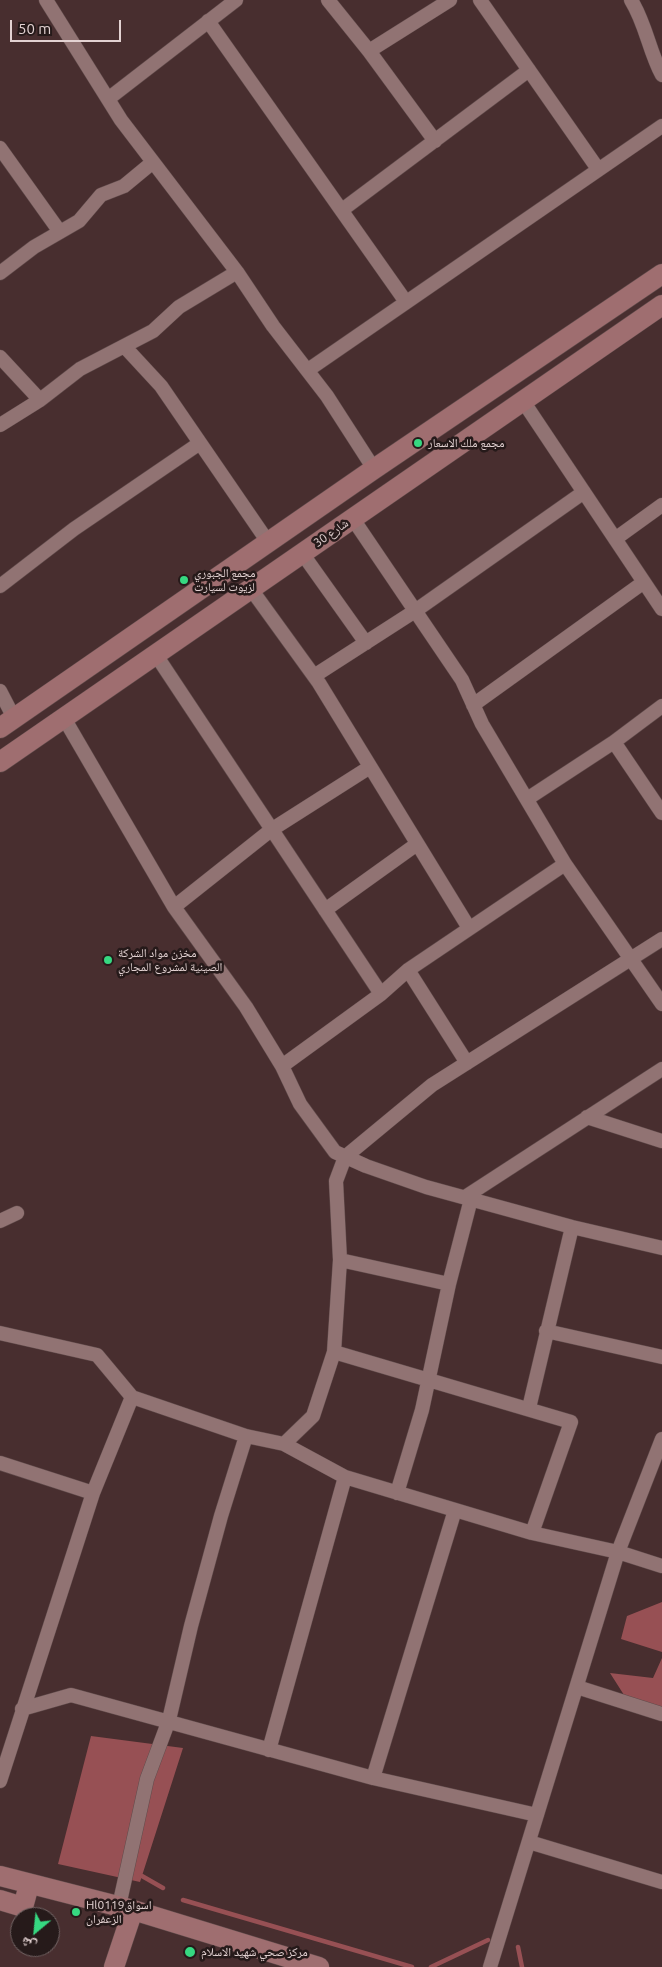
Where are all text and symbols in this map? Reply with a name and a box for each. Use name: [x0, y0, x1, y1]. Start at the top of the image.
scale bar: [12, 10, 124, 42]
text: 50 m: [18, 20, 51, 37]
place label: مجمع ملك الاسعار: [428, 436, 504, 450]
marker: مجمع ملك الاسعار: [412, 437, 424, 449]
street label: شارع 30: [311, 516, 351, 550]
place label: مجمع الجبوري لزيوت لسيارت: [194, 566, 255, 594]
marker: مجمع الجبوري لزيوت لسيارت: [178, 574, 190, 586]
place label: مخزن مواد الشركة الصينية لمشروع المجاري: [118, 946, 222, 974]
marker: مخزن مواد الشركة الصينية لمشروع المجاري: [102, 954, 114, 966]
place label: Hl0119اسواق الزعفران: [86, 1898, 152, 1926]
marker: Hl0119اسواق الزعفران: [70, 1906, 82, 1918]
north arrow: [10, 1907, 60, 1957]
text: ش: [18, 1934, 39, 1955]
marker: مركز صحي شهيد الاسلام: [183, 1945, 197, 1959]
place label: مركز صحي شهيد الاسلام: [201, 1945, 308, 1959]

